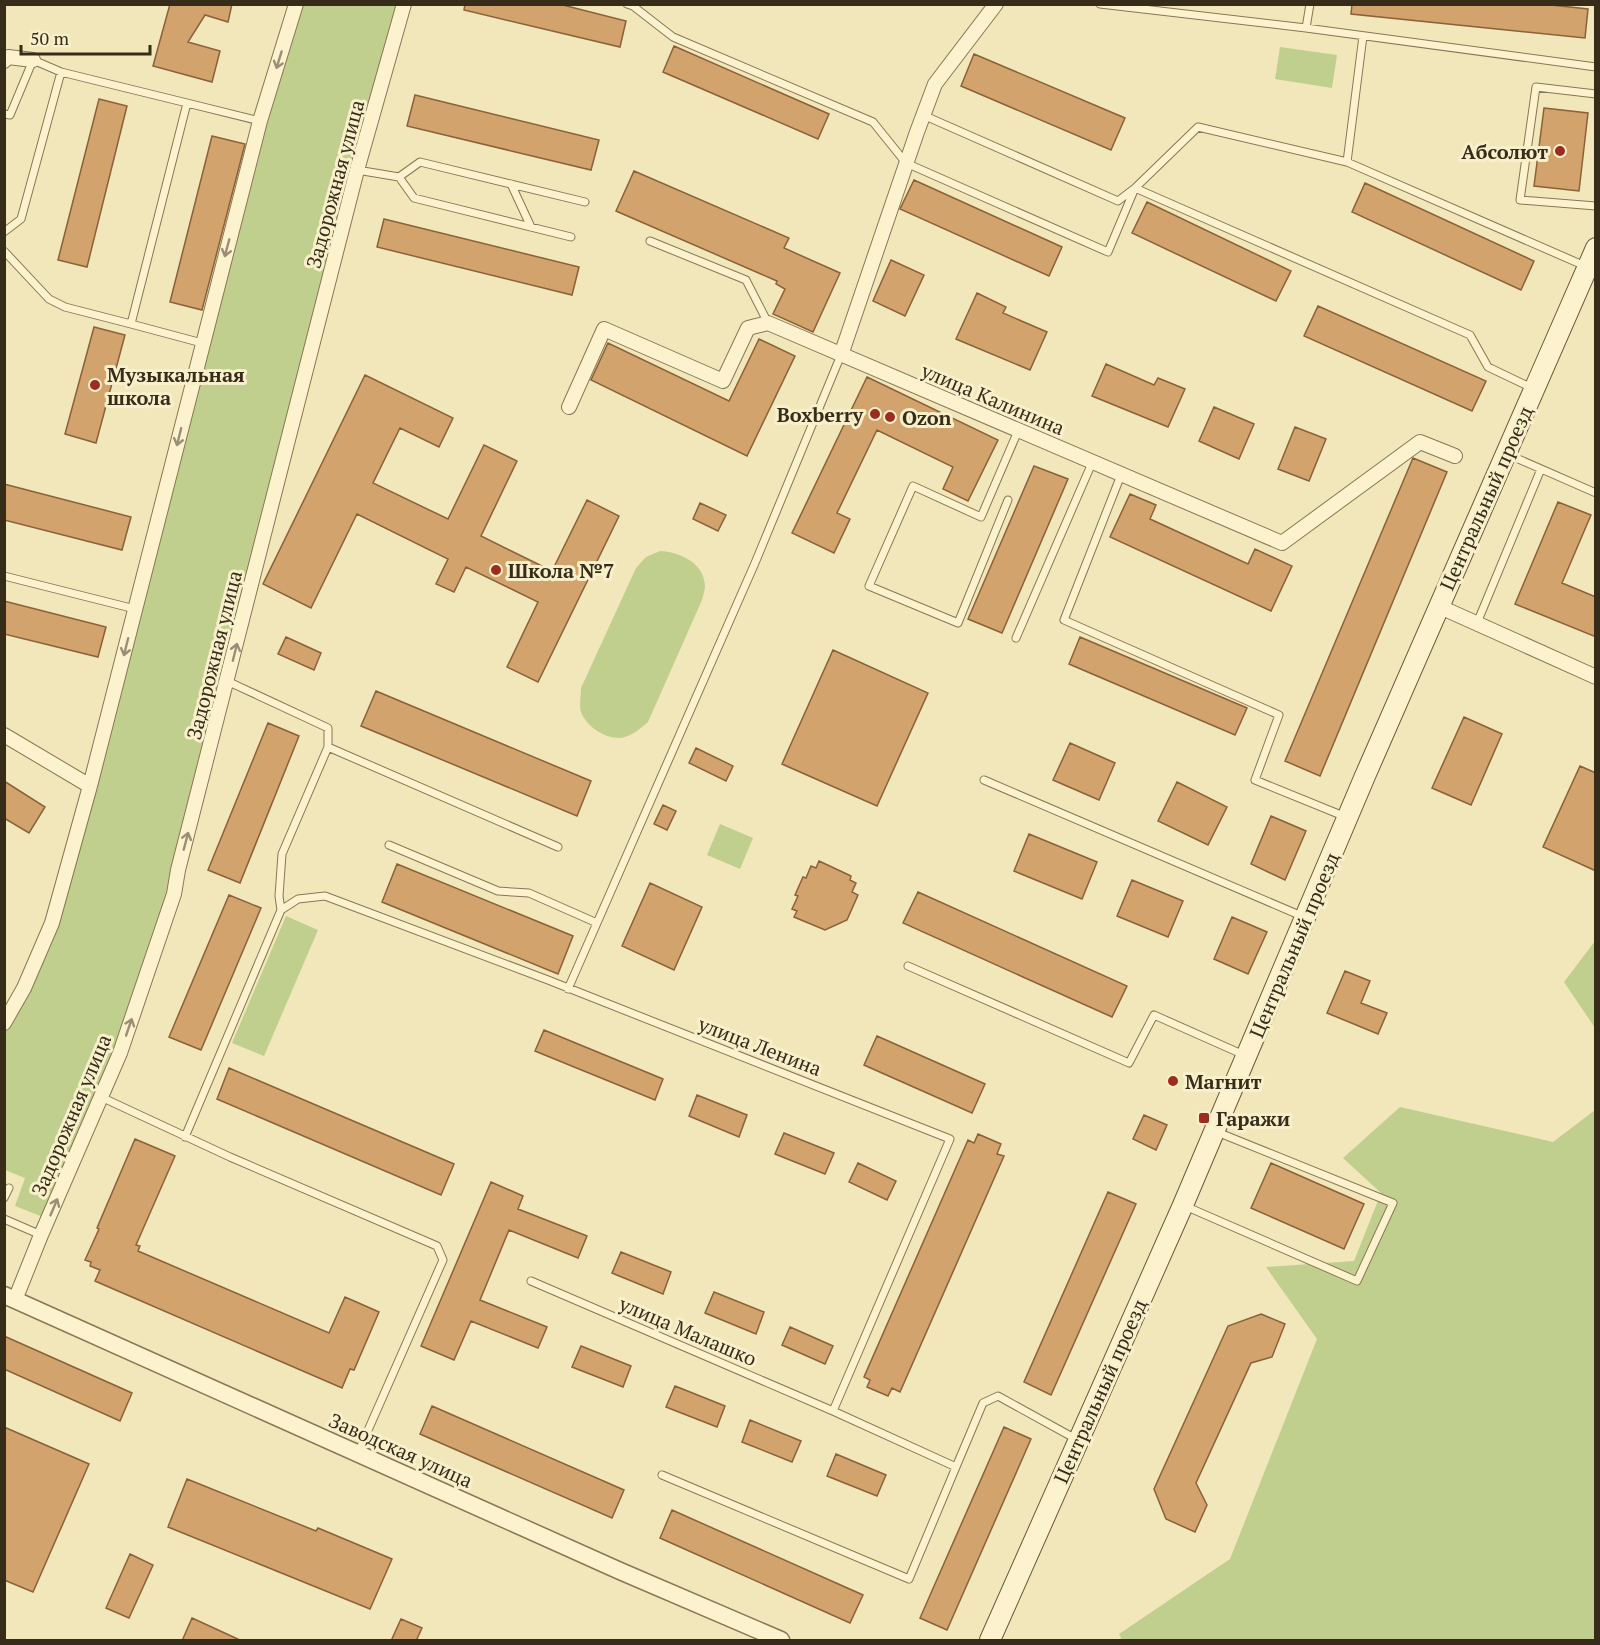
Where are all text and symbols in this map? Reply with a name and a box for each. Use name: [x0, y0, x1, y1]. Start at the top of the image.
scale bar: [21, 18, 150, 56]
text: 50 m: [30, 26, 70, 50]
one-way arrow: [273, 50, 284, 69]
street label: Задорожная улица: [300, 97, 370, 271]
place label: Абсолют: [1461, 138, 1548, 165]
marker: Абсолют: [1553, 144, 1567, 158]
one-way arrow: [220, 238, 232, 257]
street label: улица Калинина: [916, 356, 1069, 441]
place label: Музыкальная школа: [107, 361, 245, 411]
marker: Музыкальная школа: [88, 378, 102, 392]
place label: Boxberry: [777, 401, 863, 428]
street label: Центральный проезд: [1433, 402, 1539, 594]
place label: Ozon: [902, 404, 952, 431]
marker: Boxberry: [868, 407, 882, 421]
marker: Ozon: [883, 410, 897, 424]
one-way arrow: [172, 427, 184, 446]
place label: Школа №7: [508, 557, 614, 584]
marker: Школа №7: [489, 563, 503, 577]
street label: Задорожная улица: [180, 568, 248, 742]
one-way arrow: [119, 637, 131, 656]
one-way arrow: [229, 643, 241, 662]
one-way arrow: [181, 832, 192, 851]
street label: Центральный проезд: [1243, 848, 1345, 1042]
street label: улица Ленина: [694, 1010, 825, 1082]
one-way arrow: [125, 1018, 136, 1037]
street label: Задорожная улица: [25, 1030, 117, 1200]
place label: Магнит: [1185, 1068, 1262, 1095]
marker: Магнит: [1166, 1074, 1180, 1088]
place label: Гаражи: [1216, 1105, 1290, 1132]
marker: Гаражи: [1197, 1111, 1211, 1125]
one-way arrow: [49, 1198, 60, 1216]
street label: улица Малашко: [614, 1290, 761, 1372]
street label: Центральный проезд: [1047, 1295, 1153, 1487]
street label: Заводская улица: [325, 1406, 477, 1494]

